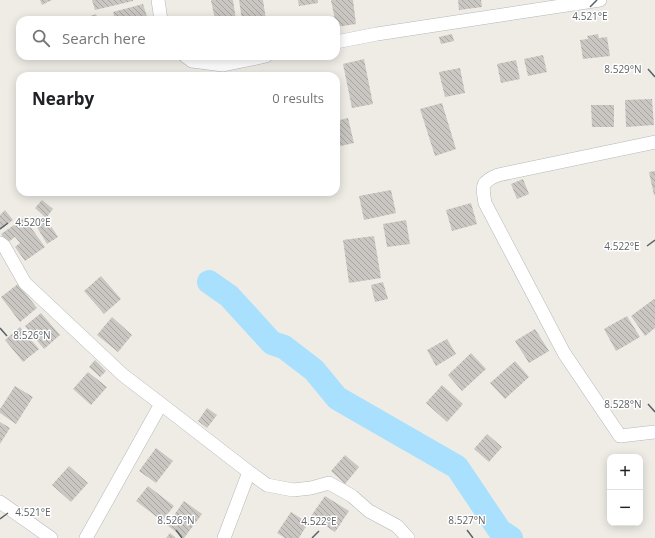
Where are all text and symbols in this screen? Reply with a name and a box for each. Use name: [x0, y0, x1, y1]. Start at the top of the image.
text: 4.521°E: [572, 9, 608, 23]
search box: [16, 16, 340, 60]
icon: search: [30, 27, 52, 49]
text: Search here: [62, 28, 146, 48]
text: 8.529°N: [604, 62, 642, 76]
text: Nearby: [32, 87, 94, 110]
text: 0 results: [272, 89, 324, 107]
text: 4.520°E: [15, 215, 51, 229]
text: 4.522°E: [604, 239, 640, 253]
text: 8.526°N: [13, 328, 51, 342]
text: 8.528°N: [604, 397, 642, 411]
map controls: [607, 454, 643, 526]
button: +: [607, 454, 643, 490]
button: −: [607, 490, 643, 526]
text: 4.521°E: [15, 505, 51, 519]
text: 8.526°N: [157, 513, 195, 527]
text: 8.527°N: [448, 513, 486, 527]
text: 4.522°E: [301, 514, 337, 528]

